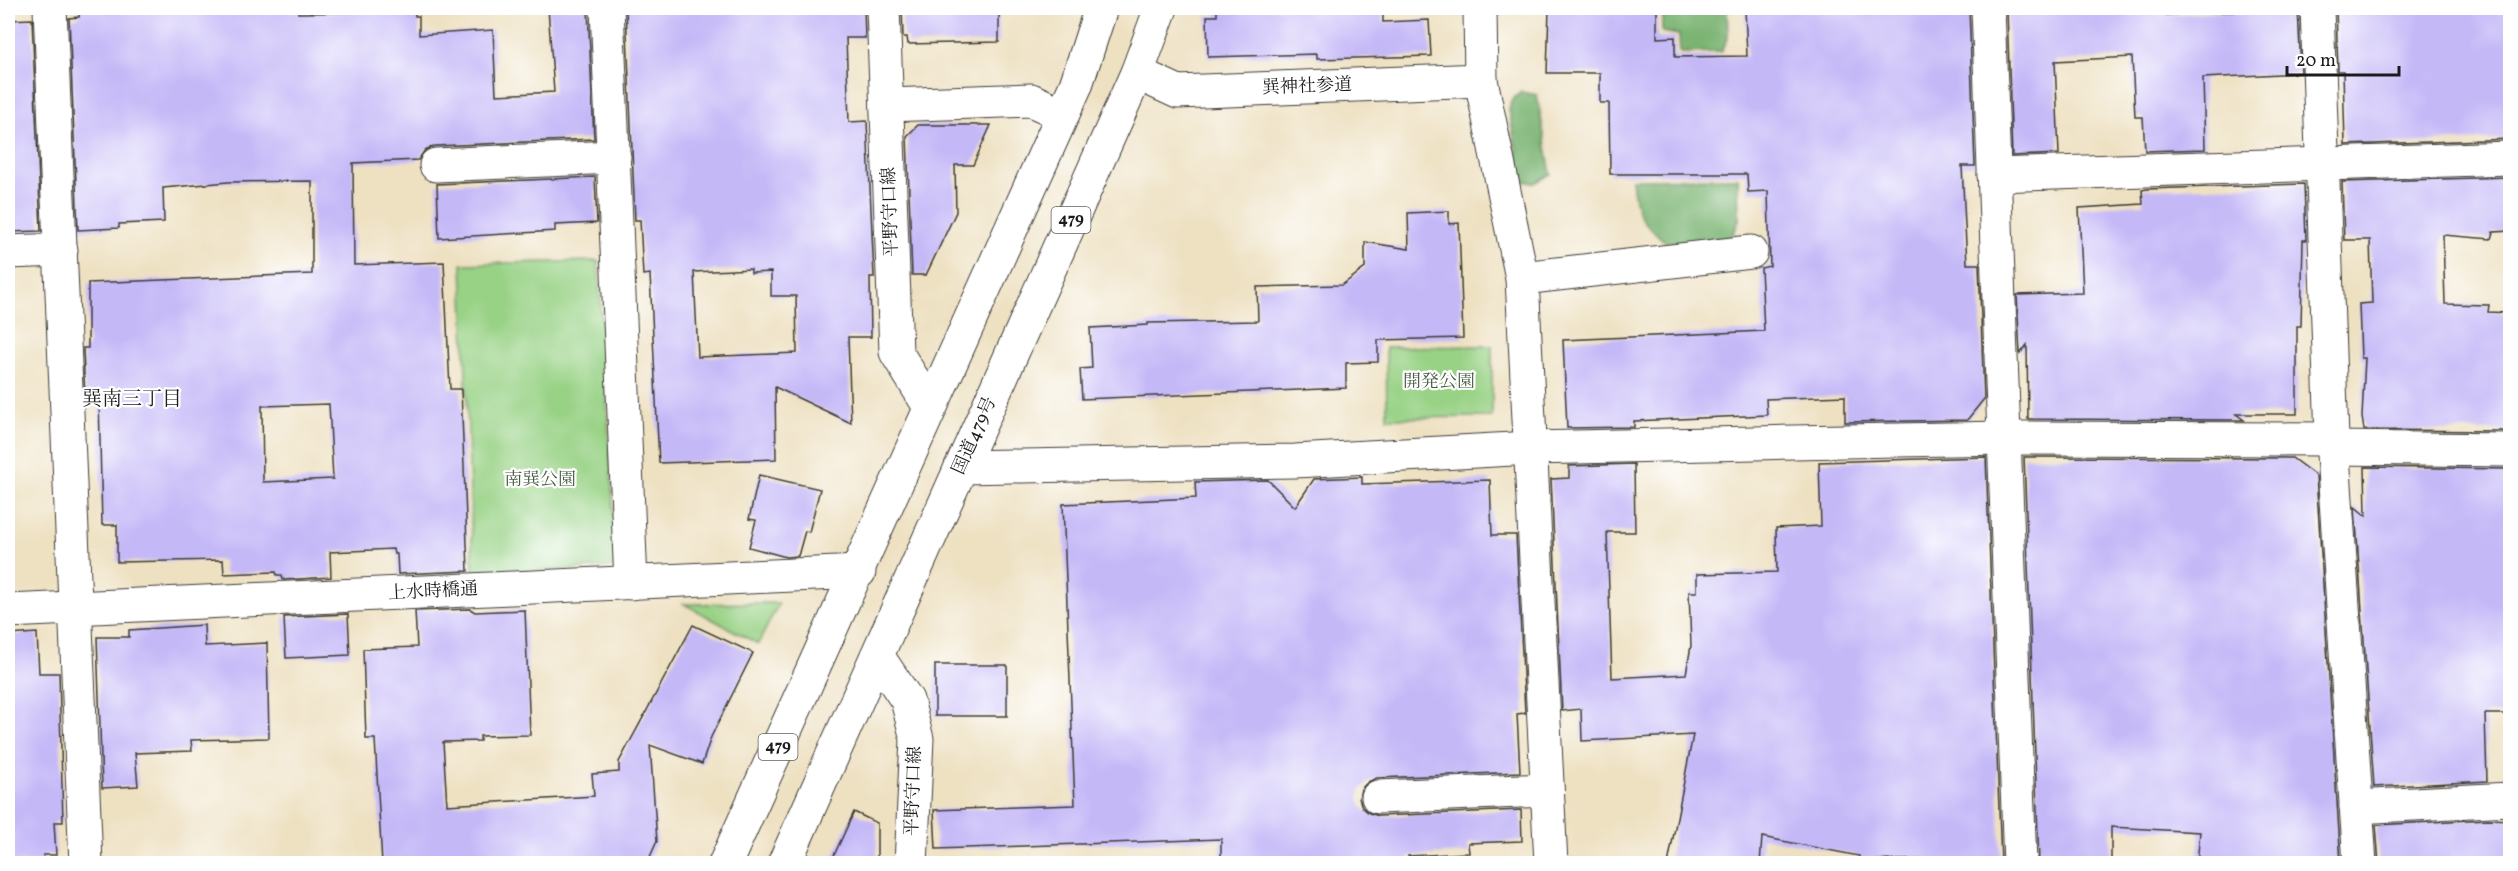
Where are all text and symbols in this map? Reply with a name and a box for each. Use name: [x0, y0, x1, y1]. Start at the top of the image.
scale bar: [2287, 39, 2400, 77]
text: 20 m: [2296, 49, 2336, 74]
street label: 巽神社参道: [1262, 73, 1352, 101]
street label: 平野守口線: [877, 167, 905, 257]
road number: 479: [1052, 207, 1090, 233]
park label: 開発公園: [1403, 370, 1475, 395]
district label: 巽南三丁目: [82, 386, 182, 414]
street label: 国道479号: [947, 393, 1003, 479]
park label: 南巽公園: [504, 468, 576, 493]
street label: 上水時橋通: [387, 577, 479, 607]
road number: 479: [758, 734, 798, 760]
street label: 平野守口線: [900, 746, 928, 836]

